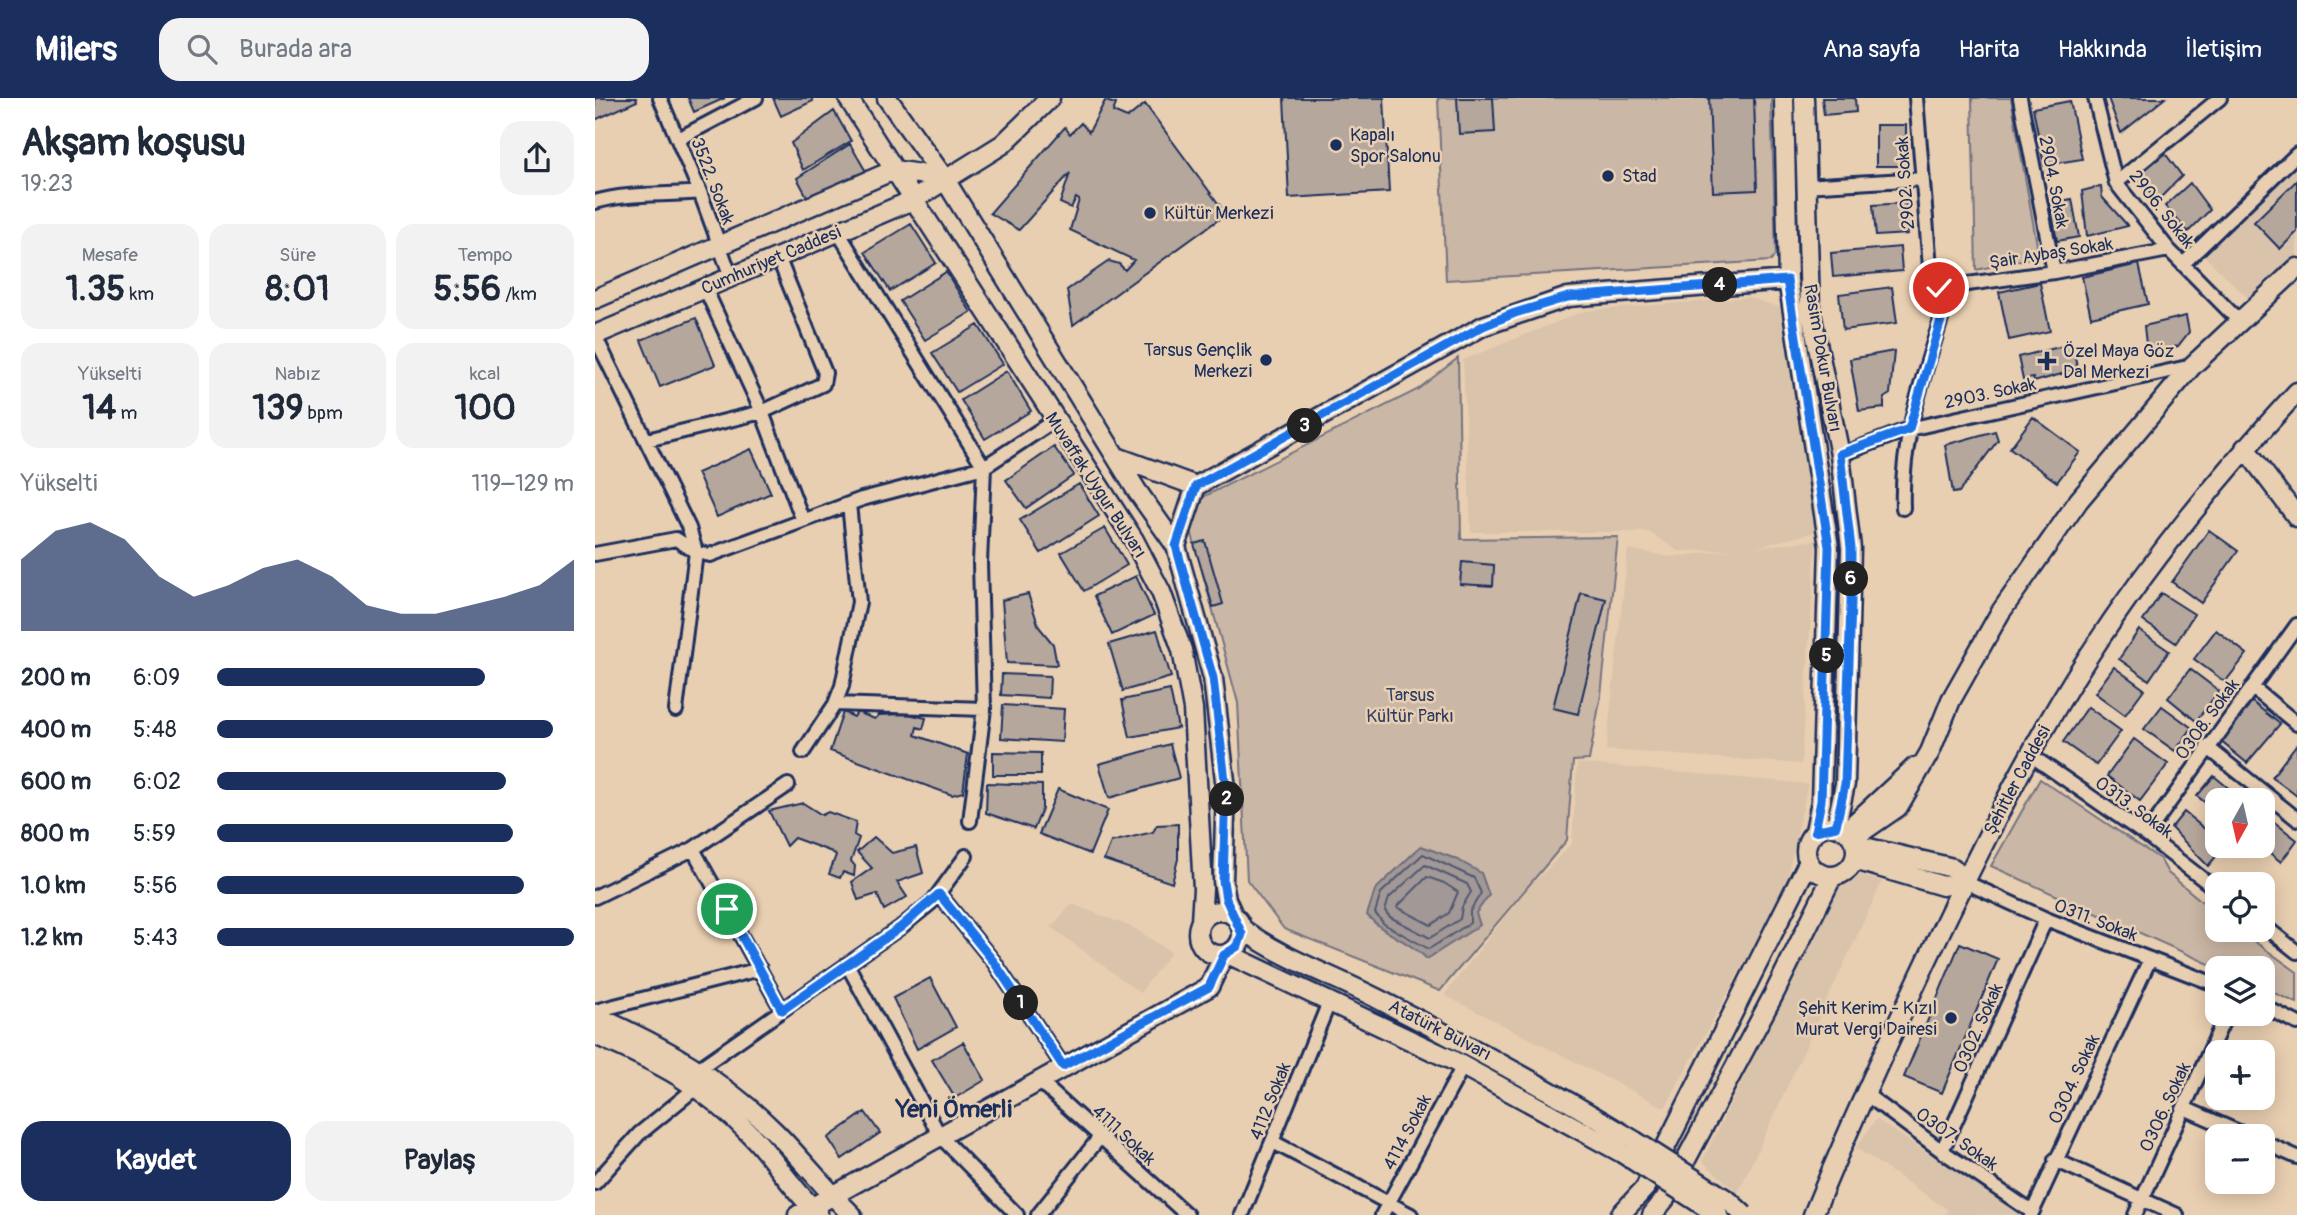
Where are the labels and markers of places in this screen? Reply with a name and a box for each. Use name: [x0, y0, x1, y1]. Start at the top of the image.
place label: Kapalı Spor Salonu: [1350, 124, 1441, 168]
marker: Kapalı Spor Salonu: [1328, 137, 1344, 153]
place label: Stad: [1622, 165, 1657, 188]
marker: Stad: [1600, 168, 1616, 184]
place label: Kültür Merkezi: [1164, 202, 1274, 225]
marker: Kültür Merkezi: [1142, 205, 1158, 221]
pin: [1909, 258, 1969, 318]
pin: 4: [1703, 268, 1737, 302]
place label: Tarsus Gençlik Merkezi: [1144, 339, 1252, 383]
place label: Özel Maya Göz Dal Merkezi: [2063, 340, 2174, 384]
marker: Özel Maya Göz Dal Merkezi: [2037, 351, 2057, 371]
marker: Tarsus Gençlik Merkezi: [1258, 352, 1274, 368]
pin: 3: [1287, 408, 1323, 444]
pin: 6: [1833, 561, 1869, 596]
pin: 5: [1809, 638, 1845, 674]
pin: 2: [1209, 782, 1245, 816]
pin: [697, 879, 757, 939]
pin: 1: [1003, 986, 1039, 1020]
place label: Şehit Kerim - Kızıl Murat Vergi Dairesi: [1796, 997, 1937, 1041]
marker: Şehit Kerim - Kızıl Murat Vergi Dairesi: [1943, 1010, 1959, 1026]

